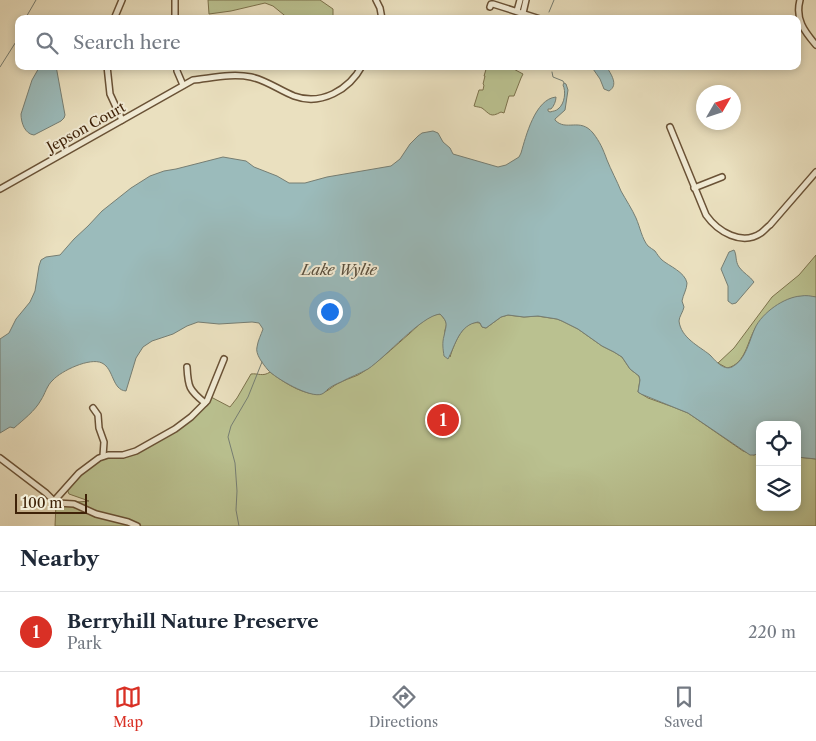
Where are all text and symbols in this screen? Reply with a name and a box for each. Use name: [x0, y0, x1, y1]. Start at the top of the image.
search box: [15, 15, 801, 70]
icon: search: [33, 29, 61, 57]
text: Search here: [73, 31, 181, 54]
north arrow: [696, 85, 741, 130]
street label: Jepson Court: [42, 98, 129, 157]
water label: Lake Wylie: [300, 260, 377, 279]
your location: [317, 299, 343, 325]
pin: 1: [427, 401, 459, 439]
map controls: [756, 421, 801, 511]
button: locate: [756, 421, 801, 466]
button: layers: [756, 466, 801, 511]
scale bar: [15, 491, 88, 514]
text: 100 m: [22, 494, 62, 512]
text: Nearby: [20, 546, 99, 571]
text: Berryhill Nature Preserve: [67, 610, 319, 633]
text: 1: [32, 622, 40, 642]
text: 220 m: [748, 622, 796, 642]
text: Park: [67, 633, 102, 653]
tab: Map: [113, 683, 143, 731]
tab: Directions: [369, 683, 438, 731]
tab: Saved: [664, 683, 703, 731]

